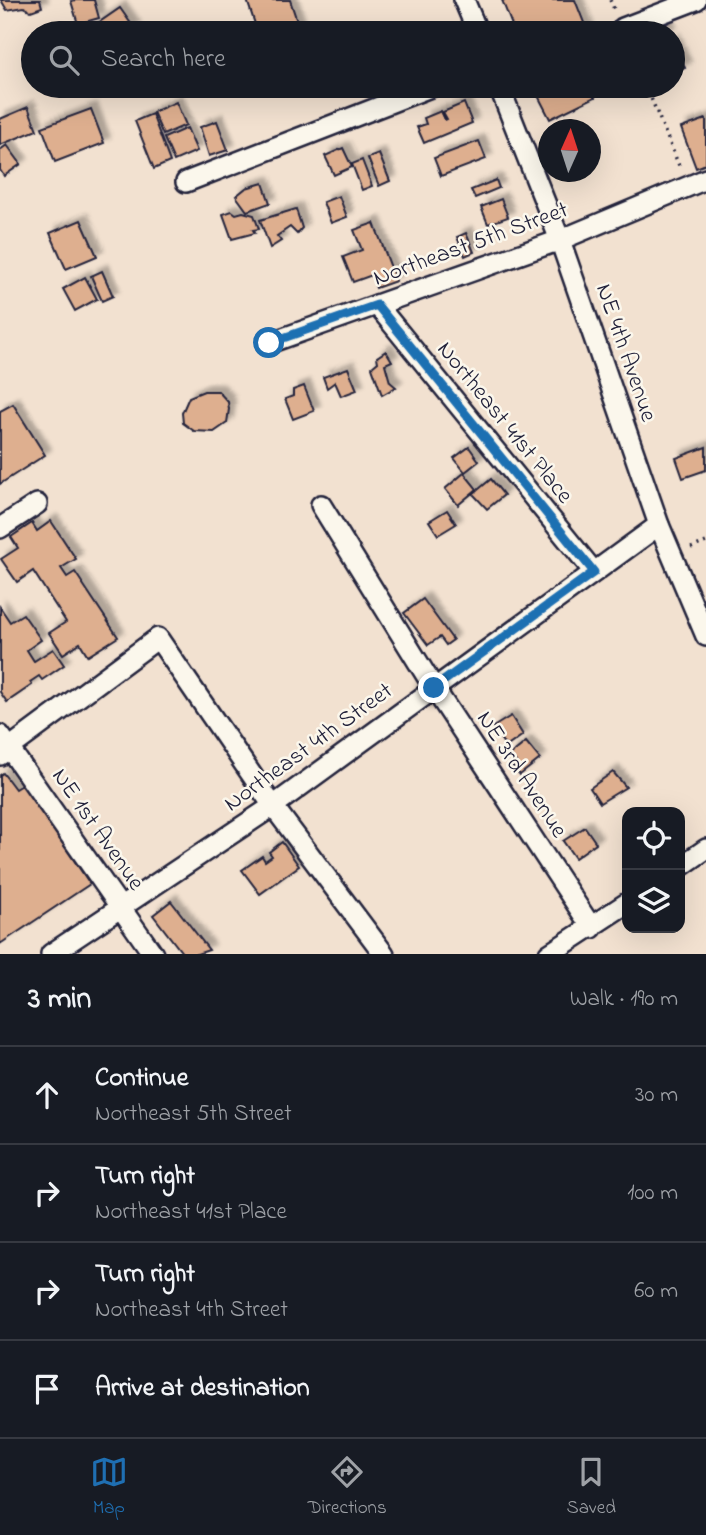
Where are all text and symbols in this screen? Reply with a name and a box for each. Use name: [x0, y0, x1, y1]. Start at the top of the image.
search box: [21, 21, 685, 98]
icon: search: [45, 41, 83, 79]
text: Search here: [101, 41, 226, 79]
north arrow: [538, 119, 601, 182]
street label: Northeast 5th Street: [369, 193, 573, 297]
street label: NE 4th Avenue: [585, 279, 665, 427]
route start: [253, 327, 284, 358]
street label: Northeast 41st Place: [427, 334, 581, 512]
route end: [418, 672, 449, 703]
street label: Northeast 4th Street: [217, 675, 401, 821]
street label: NE 3rd Avenue: [467, 705, 575, 846]
street label: NE 1st Avenue: [42, 762, 152, 899]
map controls: [622, 807, 685, 933]
button: locate: [622, 807, 685, 870]
button: layers: [622, 870, 685, 933]
text: 3 min: [28, 978, 91, 1022]
text: Walk · 190 m: [570, 983, 678, 1016]
text: Continue: [95, 1060, 188, 1098]
icon: ahead: [28, 1076, 66, 1114]
text: 30 m: [635, 1079, 678, 1112]
text: Northeast 5th Street: [95, 1098, 292, 1131]
text: Turn right: [95, 1158, 195, 1196]
icon: right: [28, 1174, 66, 1212]
text: 100 m: [627, 1177, 678, 1210]
text: Northeast 41st Place: [95, 1196, 287, 1229]
text: Turn right: [95, 1256, 195, 1294]
icon: right: [28, 1272, 66, 1310]
text: 60 m: [634, 1275, 678, 1308]
text: Northeast 4th Street: [95, 1294, 288, 1327]
icon: arrive: [28, 1370, 66, 1408]
text: Arrive at destination: [95, 1370, 310, 1408]
tab: Map: [90, 1453, 128, 1522]
tab: Directions: [308, 1453, 387, 1522]
tab: Saved: [567, 1453, 616, 1522]

